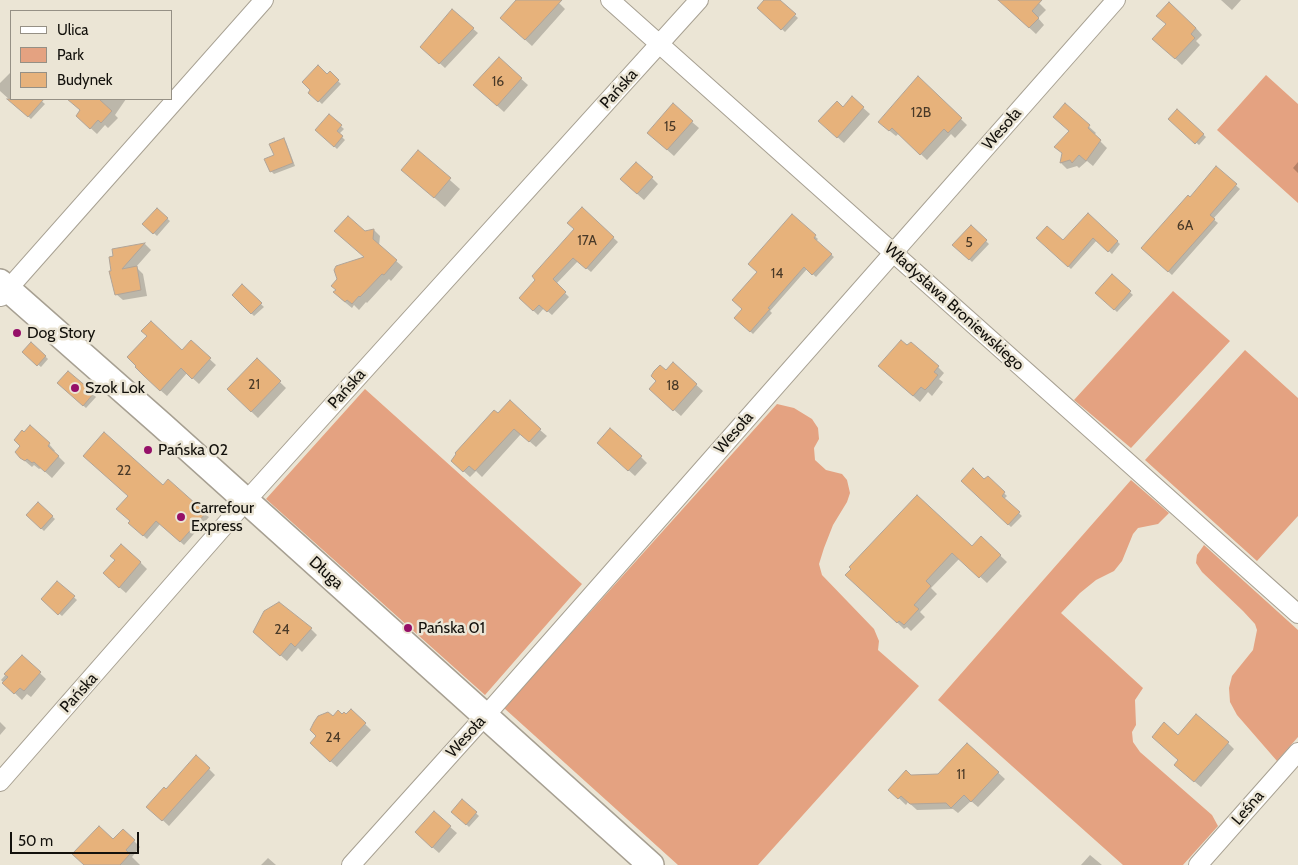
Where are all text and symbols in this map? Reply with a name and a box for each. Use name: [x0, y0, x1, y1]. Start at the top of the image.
legend: [10, 10, 172, 100]
text: Ulica: [57, 21, 88, 39]
text: Park: [57, 46, 84, 64]
street label: Pańska: [596, 65, 642, 113]
text: Budynek: [57, 71, 112, 89]
house number: 16: [492, 74, 504, 90]
street label: Wesoła: [978, 104, 1026, 154]
house number: 12B: [911, 105, 931, 121]
house number: 15: [664, 119, 676, 135]
house number: 6A: [1177, 218, 1193, 234]
house number: 17A: [577, 233, 597, 249]
house number: 5: [965, 235, 973, 251]
street label: Władysława Broniewskiego: [880, 239, 1028, 375]
house number: 14: [771, 266, 783, 282]
place label: Dog Story: [27, 323, 95, 343]
marker: Dog Story: [11, 327, 23, 339]
street label: Pańska: [324, 365, 370, 413]
house number: 21: [248, 377, 260, 393]
place label: Szok Lok: [85, 378, 145, 398]
house number: 18: [666, 378, 680, 394]
marker: Szok Lok: [69, 382, 81, 394]
street label: Wesoła: [710, 408, 758, 458]
place label: Pańska 02: [158, 440, 228, 460]
marker: Pańska 02: [142, 444, 154, 456]
house number: 22: [117, 463, 131, 479]
place label: Carrefour Express: [191, 498, 254, 536]
marker: Carrefour Express: [175, 511, 187, 523]
street label: Długa: [305, 553, 347, 593]
place label: Pańska 01: [418, 618, 485, 638]
house number: 24: [274, 622, 290, 638]
marker: Pańska 01: [402, 622, 414, 634]
street label: Pańska: [56, 669, 102, 717]
street label: Wesoła: [442, 712, 490, 762]
house number: 24: [325, 730, 341, 746]
house number: 11: [956, 767, 966, 783]
street label: Leśna: [1228, 787, 1268, 829]
scale bar: [12, 822, 141, 854]
text: 50 m: [18, 832, 53, 850]

